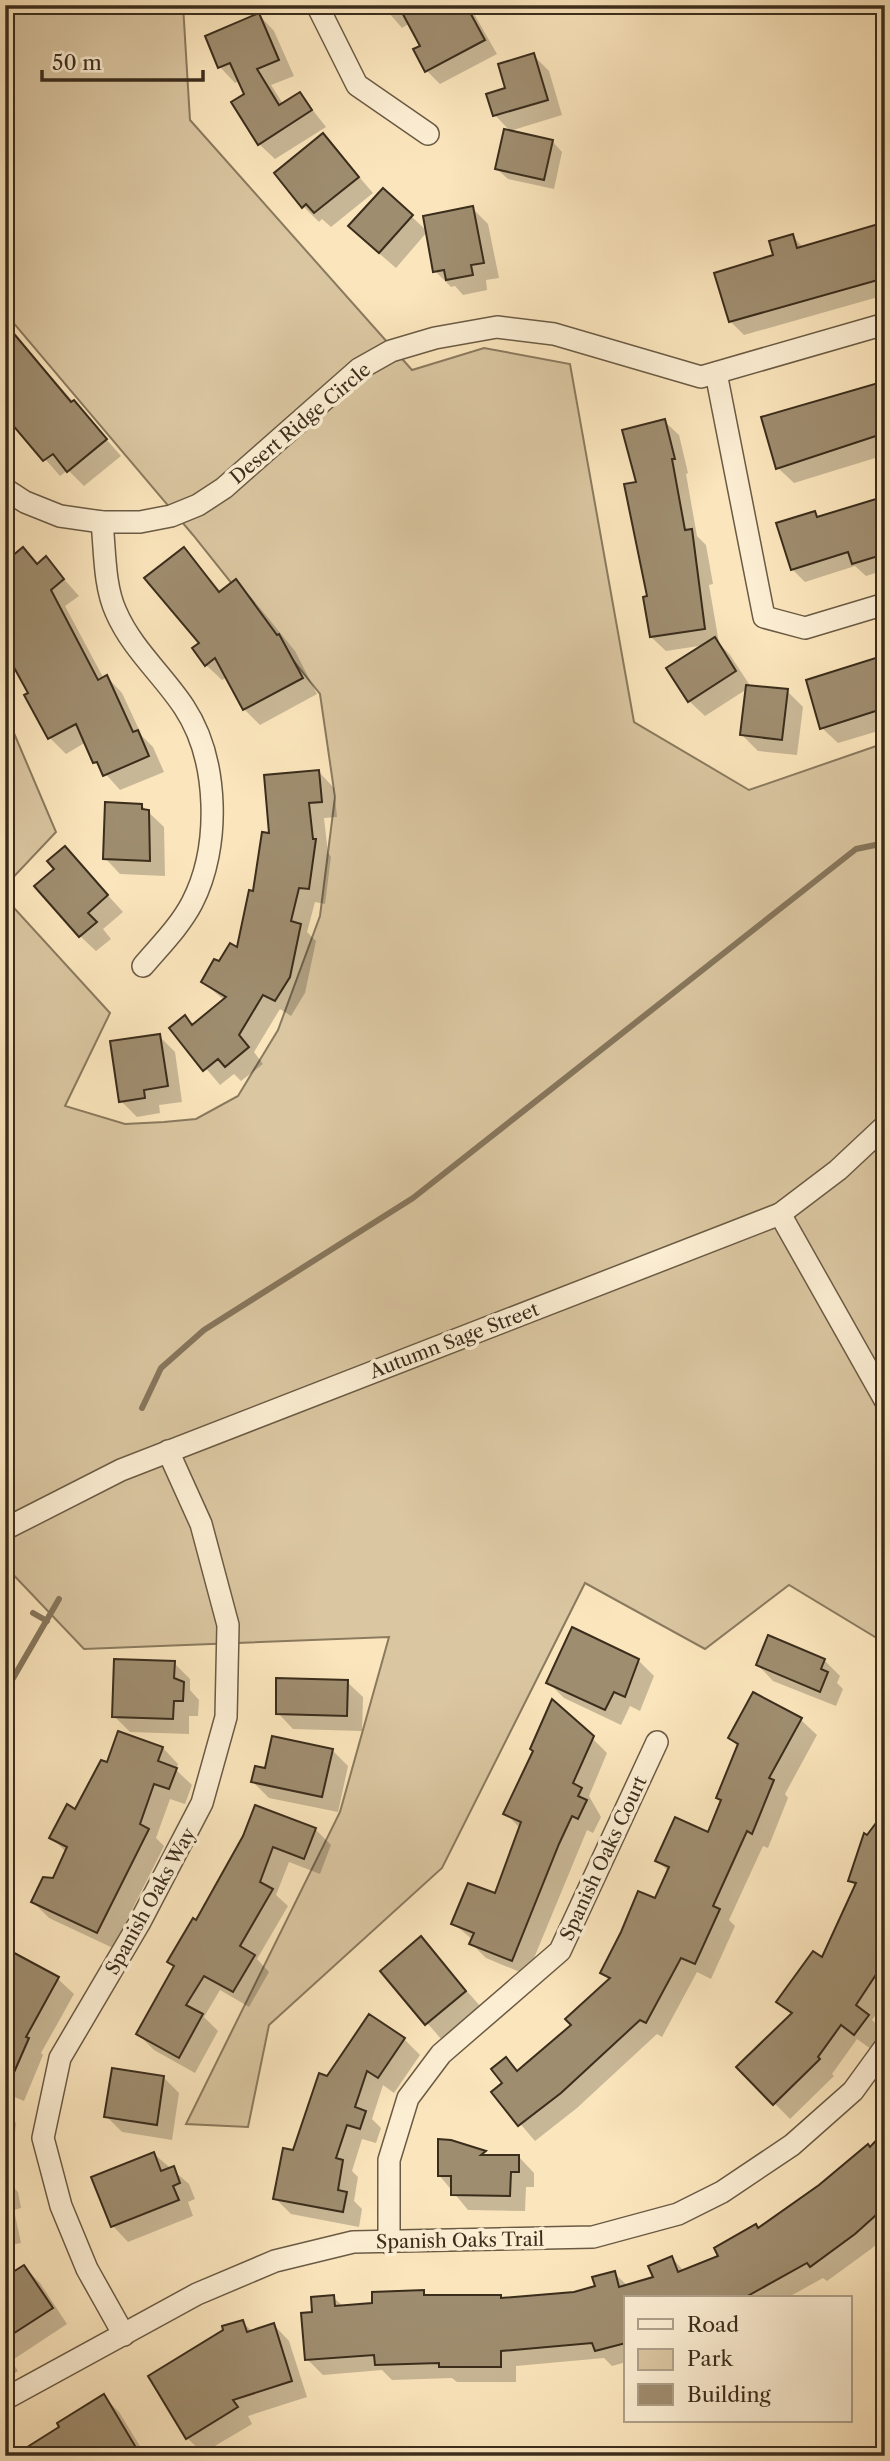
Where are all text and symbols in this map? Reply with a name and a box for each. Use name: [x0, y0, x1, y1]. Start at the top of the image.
scale bar: [42, 38, 203, 82]
text: 50 m: [52, 50, 102, 75]
street label: Desert Ridge Circle: [225, 358, 375, 489]
street label: Autumn Sage Street: [365, 1297, 542, 1384]
street label: Spanish Oaks Court: [555, 1772, 652, 1944]
street label: Spanish Oaks Way: [100, 1823, 201, 1979]
street label: Spanish Oaks Trail: [376, 2228, 545, 2253]
legend: [624, 2296, 852, 2422]
text: Road: [687, 2312, 739, 2337]
text: Park: [687, 2346, 733, 2371]
text: Building: [687, 2382, 772, 2407]

